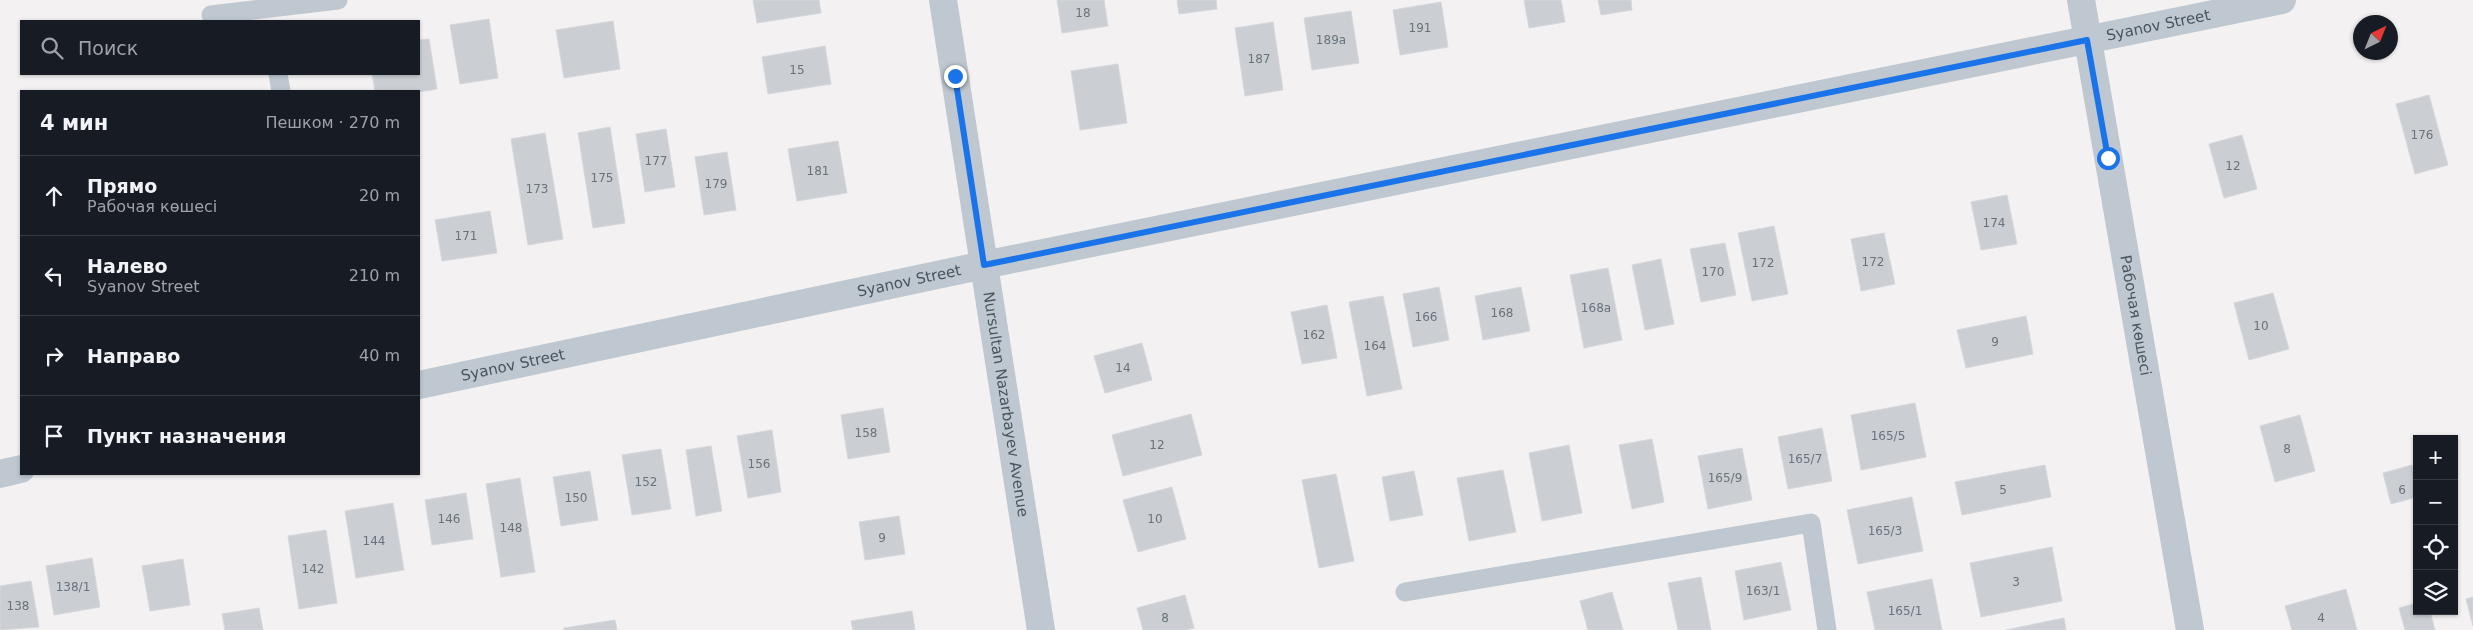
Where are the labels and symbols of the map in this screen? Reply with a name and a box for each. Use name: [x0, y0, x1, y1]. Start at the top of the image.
house number: 18: [1075, 6, 1091, 20]
street label: Syanov Street: [2105, 6, 2212, 45]
north arrow: [2353, 15, 2398, 60]
house number: 191: [1409, 21, 1431, 35]
house number: 189а: [1316, 33, 1346, 47]
house number: 187: [1248, 52, 1270, 66]
house number: 15: [789, 63, 805, 77]
route end: [944, 65, 967, 88]
house number: 176: [2411, 128, 2433, 142]
route start: [2097, 147, 2120, 170]
house number: 177: [645, 154, 667, 168]
house number: 12: [2225, 159, 2241, 173]
house number: 181: [807, 164, 829, 178]
house number: 175: [591, 171, 613, 185]
house number: 179: [705, 177, 727, 191]
house number: 173: [526, 182, 548, 196]
house number: 174: [1983, 216, 2005, 230]
house number: 171: [455, 229, 477, 243]
street label: Рабочая көшесі: [2116, 254, 2155, 377]
house number: 172: [1862, 255, 1884, 269]
house number: 172: [1752, 256, 1774, 270]
street label: Syanov Street: [856, 261, 963, 301]
house number: 170: [1702, 265, 1724, 279]
street label: Nursultan Nazarbayev Avenue: [979, 290, 1032, 518]
house number: 168а: [1581, 301, 1611, 315]
house number: 168: [1491, 306, 1513, 320]
house number: 166: [1415, 310, 1437, 324]
house number: 10: [2253, 319, 2269, 333]
house number: 162: [1303, 328, 1325, 342]
house number: 9: [1991, 335, 1999, 349]
house number: 164: [1364, 339, 1386, 353]
street label: Syanov Street: [459, 345, 567, 385]
house number: 14: [1115, 361, 1131, 375]
house number: 158: [855, 426, 877, 440]
house number: 165/5: [1871, 429, 1905, 443]
house number: 12: [1149, 438, 1165, 452]
house number: 8: [2283, 442, 2291, 456]
house number: 165/7: [1788, 452, 1822, 466]
house number: 156: [748, 457, 770, 471]
house number: 165/9: [1708, 471, 1742, 485]
house number: 152: [635, 475, 657, 489]
house number: 5: [1999, 483, 2007, 497]
house number: 6: [2398, 483, 2406, 497]
house number: 150: [565, 491, 587, 505]
house number: 146: [438, 512, 460, 526]
house number: 10: [1147, 512, 1163, 526]
house number: 148: [500, 521, 522, 535]
house number: 165/3: [1868, 524, 1902, 538]
house number: 9: [878, 531, 886, 545]
house number: 144: [363, 534, 385, 548]
house number: 142: [302, 562, 324, 576]
house number: 3: [2012, 575, 2020, 589]
house number: 138/1: [56, 580, 90, 594]
house number: 163/1: [1746, 584, 1780, 598]
house number: 138: [7, 599, 29, 613]
house number: 165/1: [1888, 604, 1922, 618]
house number: 8: [1161, 611, 1169, 625]
house number: 4: [2317, 611, 2325, 625]

